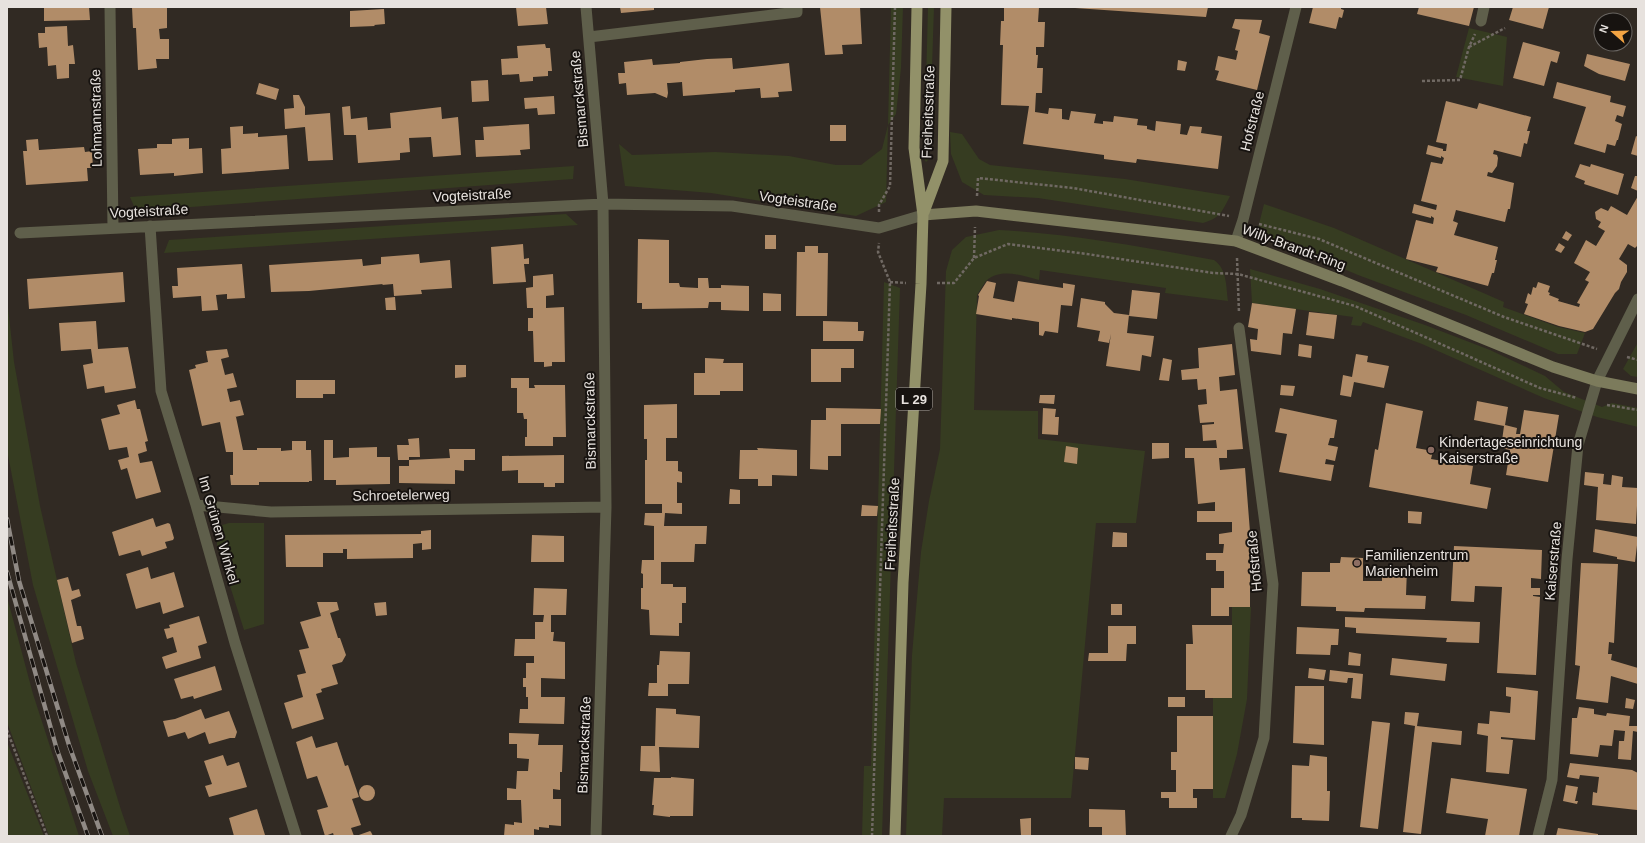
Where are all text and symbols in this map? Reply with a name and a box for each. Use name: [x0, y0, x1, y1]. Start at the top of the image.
north arrow: [1593, 12, 1633, 52]
text: N: [1597, 23, 1611, 34]
street label: Bismarckstraße: [567, 50, 591, 148]
street label: Freiheitsstraße: [918, 65, 938, 159]
street label: Lohmannstraße: [87, 69, 105, 167]
street label: Hofstraße: [1237, 89, 1267, 153]
street label: Vogteistraße: [432, 185, 512, 205]
street label: Vogteistraße: [758, 188, 838, 214]
street label: Vogteistraße: [109, 201, 189, 221]
street label: Willy-Brandt-Ring: [1240, 221, 1348, 273]
street label: Bismarckstraße: [581, 372, 599, 470]
road number: L 29: [896, 388, 932, 410]
place label: Kindertageseinrichtung Kaiserstraße: [1439, 434, 1582, 466]
marker: Kindertageseinrichtung Kaiserstraße: [1426, 445, 1436, 455]
street label: Im Grünen Winkel: [196, 474, 242, 586]
street label: Freiheitsstraße: [882, 477, 902, 571]
street label: Schroetelerweg: [352, 486, 450, 504]
street label: Kaiserstraße: [1542, 521, 1564, 601]
street label: Hofstraße: [1243, 529, 1265, 592]
place label: Familienzentrum Marienheim: [1365, 547, 1468, 579]
marker: Familienzentrum Marienheim: [1352, 558, 1362, 568]
street label: Bismarckstraße: [574, 696, 594, 794]

